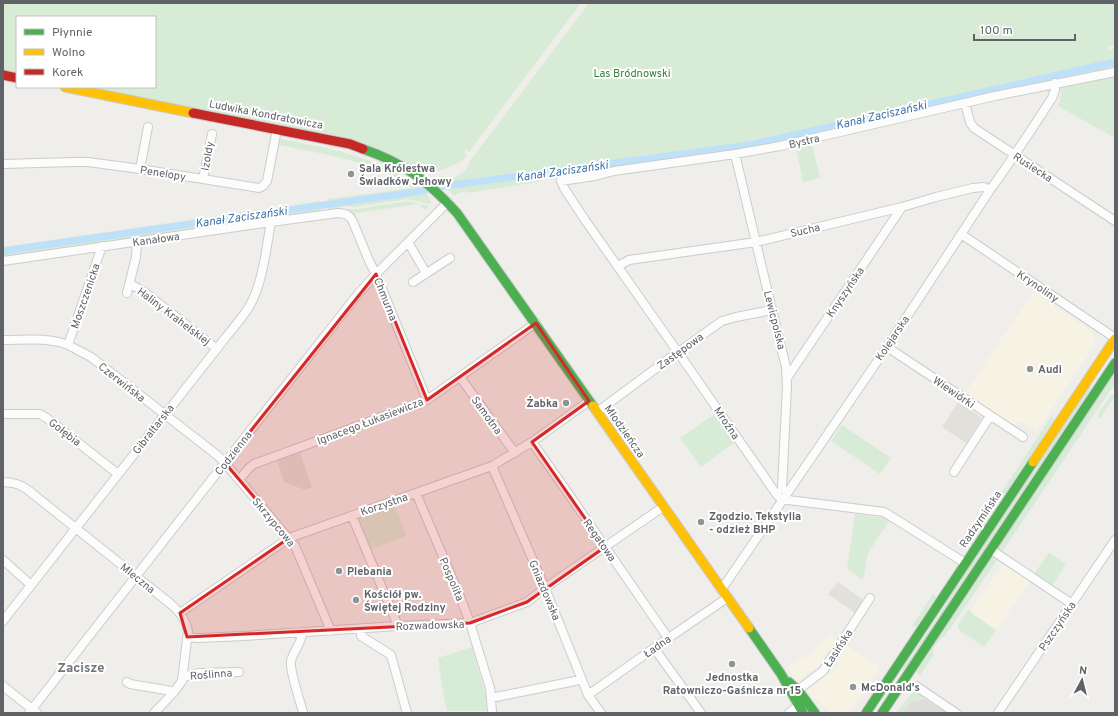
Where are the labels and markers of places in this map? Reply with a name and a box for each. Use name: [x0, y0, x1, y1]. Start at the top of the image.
place label: Sala Królestwa Świadków Jehowy: [359, 162, 452, 189]
marker: Sala Królestwa Świadków Jehowy: [346, 169, 356, 179]
place label: Audi: [1038, 363, 1062, 377]
marker: Audi: [1025, 364, 1035, 374]
place label: Żabka: [526, 396, 558, 411]
marker: Żabka: [561, 398, 571, 408]
place label: Zgodzio. Tekstylia - odzież BHP: [709, 510, 801, 537]
marker: Zgodzio. Tekstylia - odzież BHP: [696, 517, 706, 527]
place label: Plebania: [347, 565, 392, 579]
marker: Plebania: [334, 566, 344, 576]
place label: Kościół pw. Świętej Rodziny: [364, 588, 446, 615]
marker: Kościół pw. Świętej Rodziny: [351, 595, 361, 605]
marker: Jednostka Ratowniczo-Gaśnicza nr 15: [727, 659, 737, 669]
place label: Jednostka Ratowniczo-Gaśnicza nr 15: [663, 671, 802, 698]
place label: McDonald's: [861, 681, 920, 695]
marker: McDonald's: [848, 682, 858, 692]

